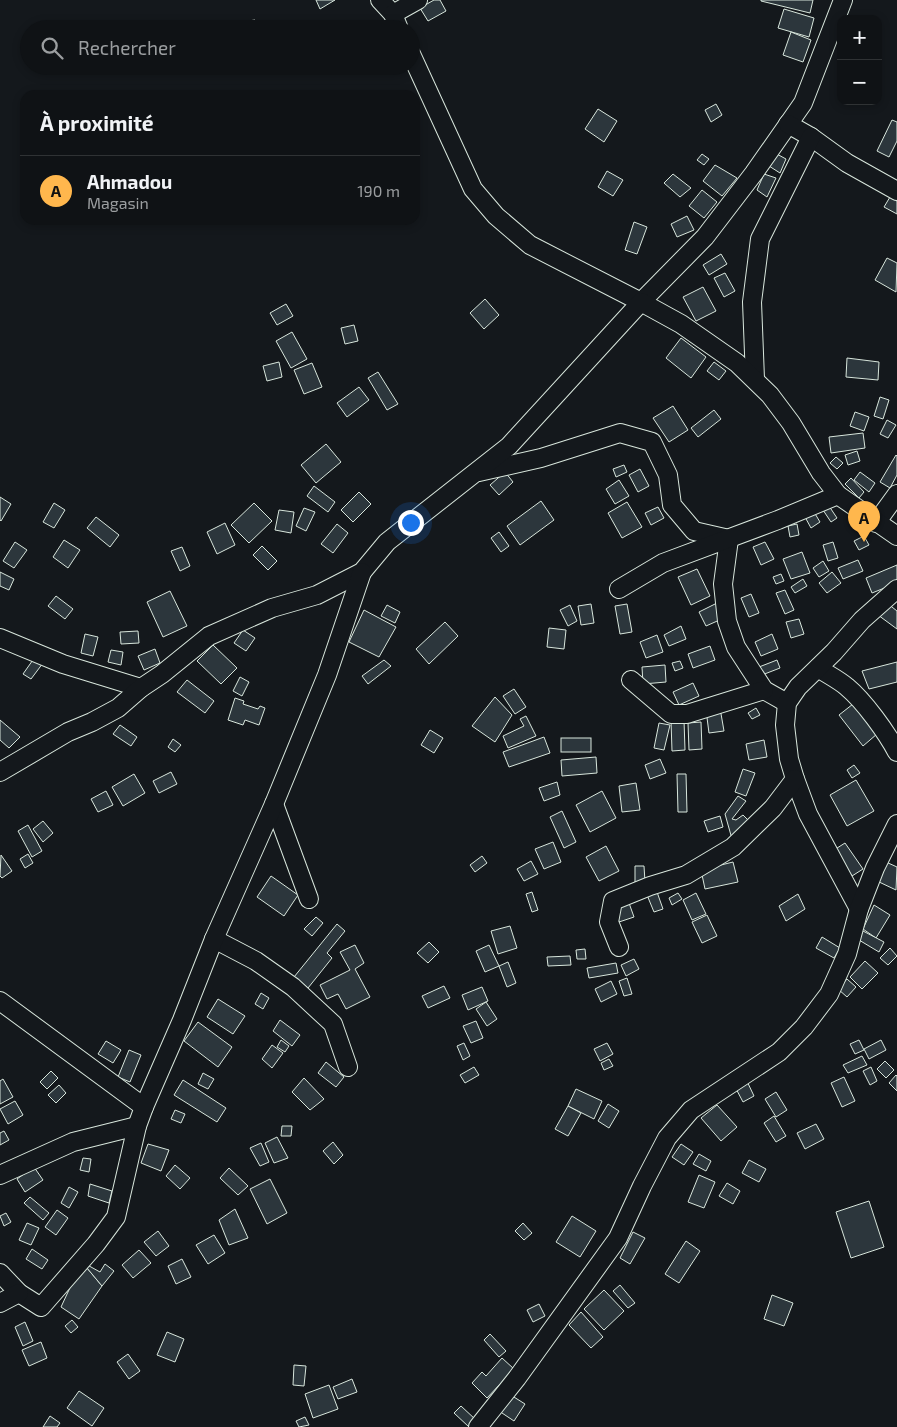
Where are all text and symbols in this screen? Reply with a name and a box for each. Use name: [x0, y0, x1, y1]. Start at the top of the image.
map controls: [837, 15, 882, 105]
button: +: [837, 15, 882, 60]
search box: [20, 20, 420, 75]
icon: search: [38, 34, 66, 62]
text: Rechercher: [78, 36, 176, 59]
button: −: [837, 60, 882, 105]
text: À proximité: [40, 110, 154, 135]
text: Ahmadou: [87, 170, 172, 193]
text: A: [51, 181, 61, 200]
text: 190 m: [357, 181, 400, 200]
text: Magasin: [87, 193, 149, 212]
pin: A: [848, 501, 880, 542]
your location: [398, 510, 424, 536]

